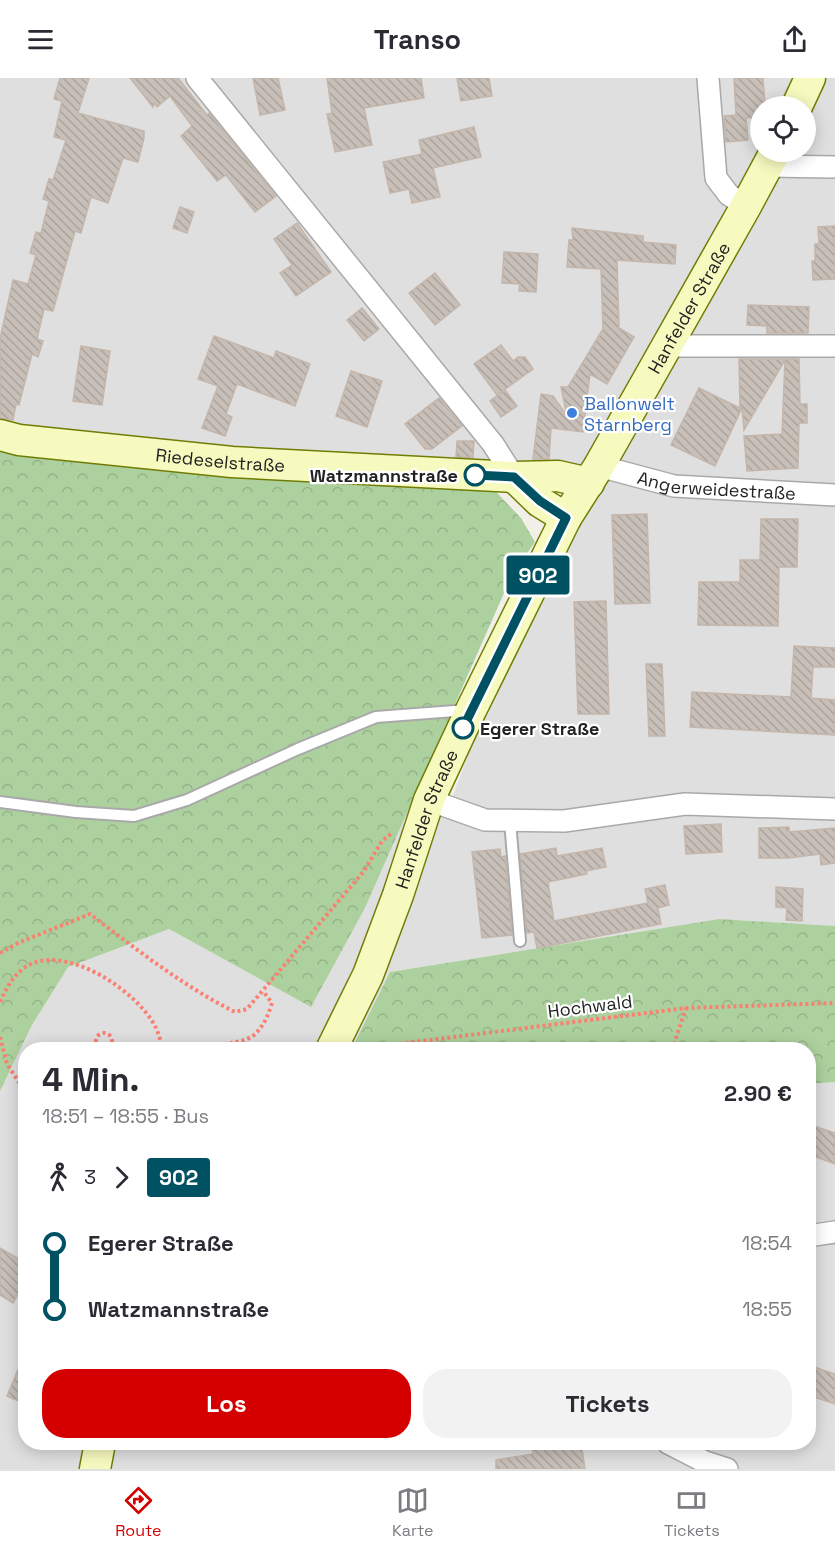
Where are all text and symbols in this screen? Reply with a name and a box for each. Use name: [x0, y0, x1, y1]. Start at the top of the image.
text: Transo: [374, 22, 461, 57]
icon: menu: [24, 23, 57, 56]
icon: share: [778, 23, 811, 56]
map controls: [750, 96, 816, 162]
button: locate: [750, 96, 816, 162]
street label: Hanfelder Straße: [642, 238, 735, 377]
place label: Ballonwelt Starnberg: [584, 392, 675, 436]
marker: Ballonwelt Starnberg: [565, 406, 579, 420]
street label: Riedeselstraße: [155, 443, 286, 476]
place label: Watzmannstraße: [310, 464, 458, 487]
marker: Watzmannstraße: [464, 464, 486, 486]
street label: Angerweidestraße: [635, 465, 797, 504]
line badge: 902: [504, 556, 572, 594]
text: 902: [518, 562, 558, 589]
marker: Egerer Straße: [452, 717, 474, 739]
place label: Egerer Straße: [480, 717, 599, 740]
street label: Hanfelder Straße: [389, 746, 463, 892]
street label: Hochwald: [546, 989, 634, 1023]
text: 4 Min.: [42, 1059, 139, 1101]
text: 2.90 €: [724, 1079, 792, 1107]
text: 18:51 – 18:55 · Bus: [42, 1103, 209, 1129]
icon: walk: [42, 1161, 75, 1194]
icon: forward: [105, 1161, 138, 1194]
text: 3: [84, 1164, 96, 1190]
text: 902: [159, 1164, 198, 1191]
text: Egerer Straße: [88, 1229, 234, 1257]
text: 18:54: [742, 1230, 792, 1256]
text: Watzmannstraße: [88, 1295, 269, 1323]
text: 18:55: [742, 1296, 792, 1322]
button: Los: [42, 1369, 411, 1438]
button: Tickets: [423, 1369, 792, 1438]
tab: Route: [115, 1484, 162, 1541]
tab: Karte: [392, 1484, 433, 1541]
tab: Tickets: [664, 1484, 720, 1541]

